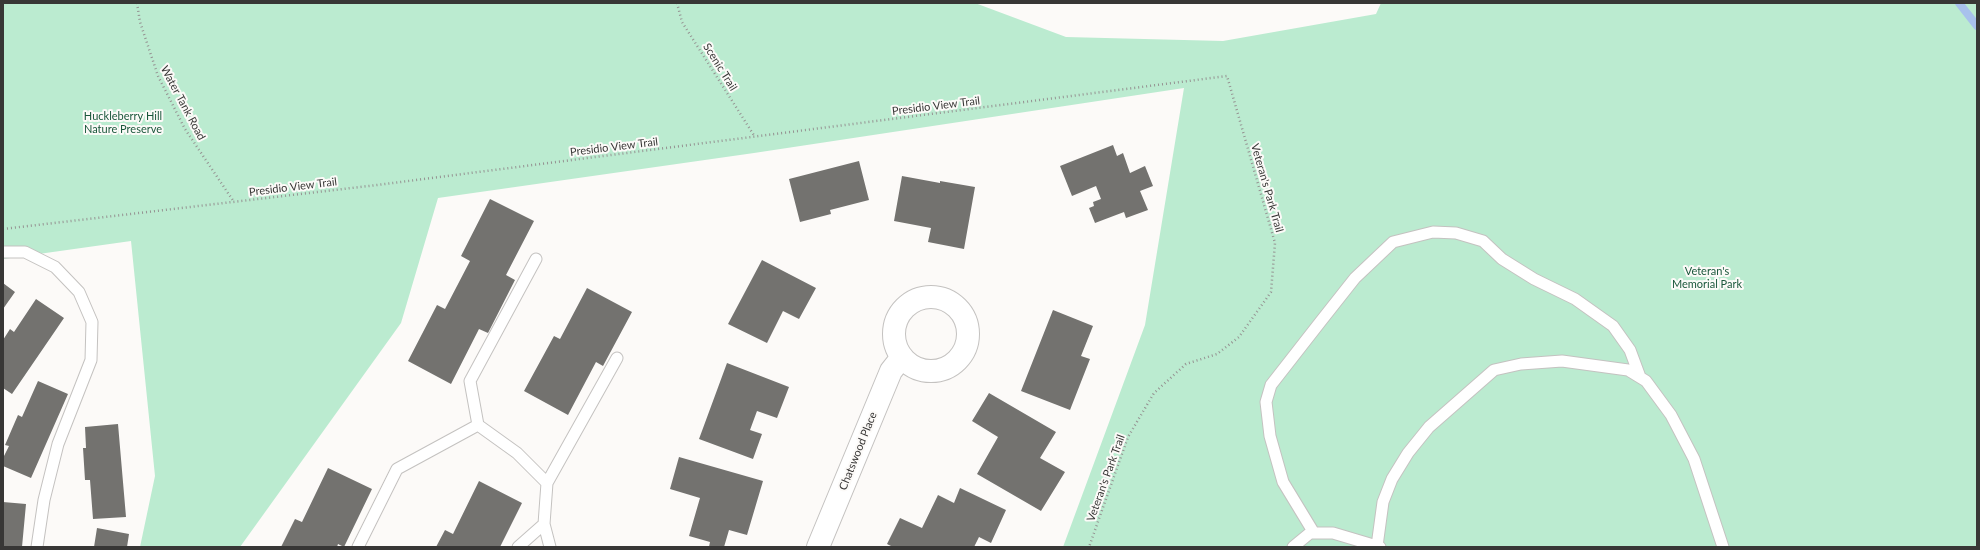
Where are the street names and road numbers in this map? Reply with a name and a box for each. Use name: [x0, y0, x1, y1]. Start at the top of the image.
street label: Scenic Trail: [700, 41, 740, 93]
street label: Water Tank Road: [158, 64, 208, 142]
street label: Presidio View Trail: [891, 94, 981, 118]
street label: Presidio View Trail: [569, 135, 659, 159]
street label: Veteran's Park Trail: [1248, 142, 1286, 234]
street label: Presidio View Trail: [248, 175, 338, 199]
street label: Chatswood Place: [836, 410, 880, 492]
street label: Veteran's Park Trail: [1084, 433, 1128, 523]

